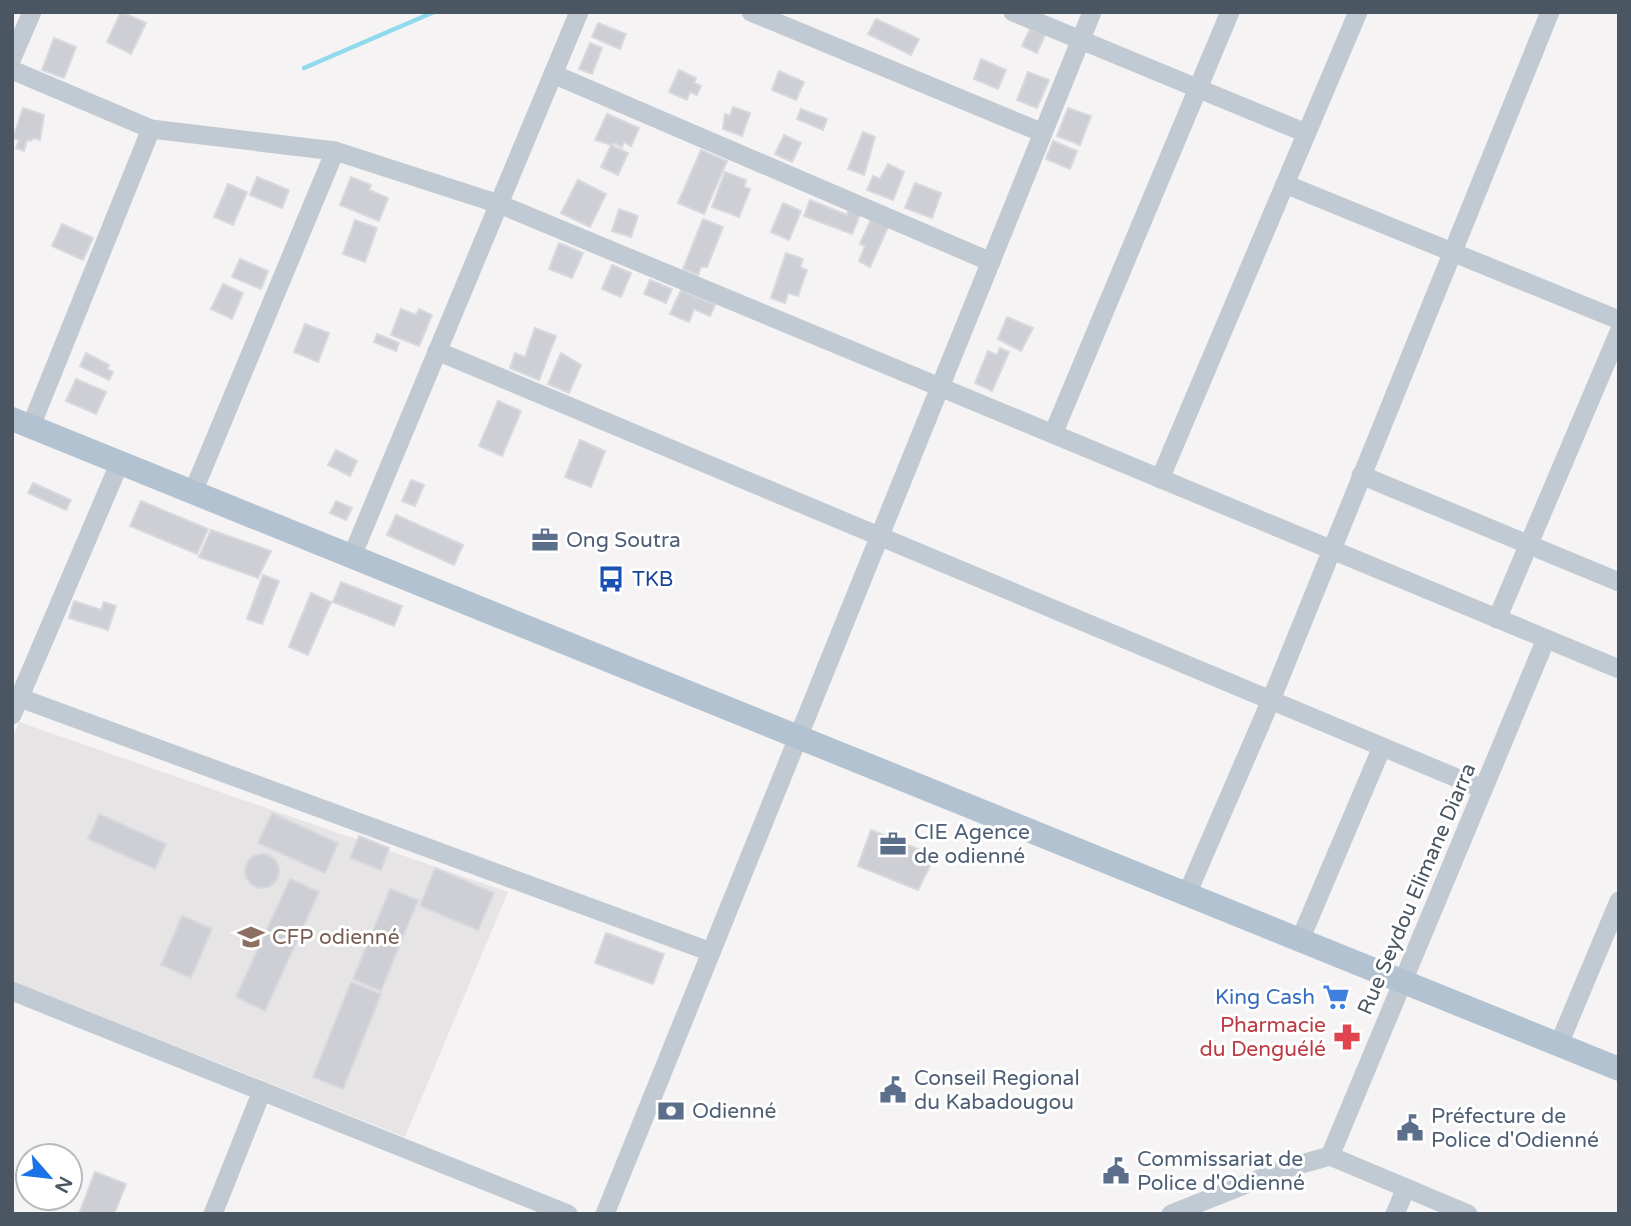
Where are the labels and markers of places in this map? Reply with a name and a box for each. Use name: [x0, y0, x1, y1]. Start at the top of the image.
office icon: Ong Soutra: [530, 525, 560, 555]
place label: Ong Soutra: [566, 528, 681, 553]
bus stop icon: TKB: [596, 564, 626, 594]
place label: TKB: [632, 567, 673, 592]
place label: CIE Agence de odienné: [914, 820, 1030, 869]
office icon: CIE Agence de odienné: [878, 829, 908, 859]
school or university icon: CFP odienné: [236, 922, 266, 952]
place label: CFP odienné: [272, 925, 400, 950]
supermarket icon: King Cash: [1321, 982, 1351, 1012]
place label: King Cash: [1215, 985, 1315, 1010]
place label: Pharmacie du Denguélé: [1199, 1013, 1326, 1062]
pharmacy icon: Pharmacie du Denguélé: [1332, 1022, 1362, 1052]
place label: Conseil Regional du Kabadougou: [914, 1066, 1080, 1115]
public building icon: Conseil Regional du Kabadougou: [878, 1075, 908, 1105]
bank icon: Odienné: [656, 1096, 686, 1126]
place label: Odienné: [692, 1099, 777, 1124]
place label: Préfecture de Police d'Odienné: [1431, 1104, 1599, 1153]
public building icon: Préfecture de Police d'Odienné: [1395, 1113, 1425, 1143]
place label: Commissariat de Police d'Odienné: [1137, 1147, 1305, 1196]
public building icon: Commissariat de Police d'Odienné: [1101, 1156, 1131, 1186]

